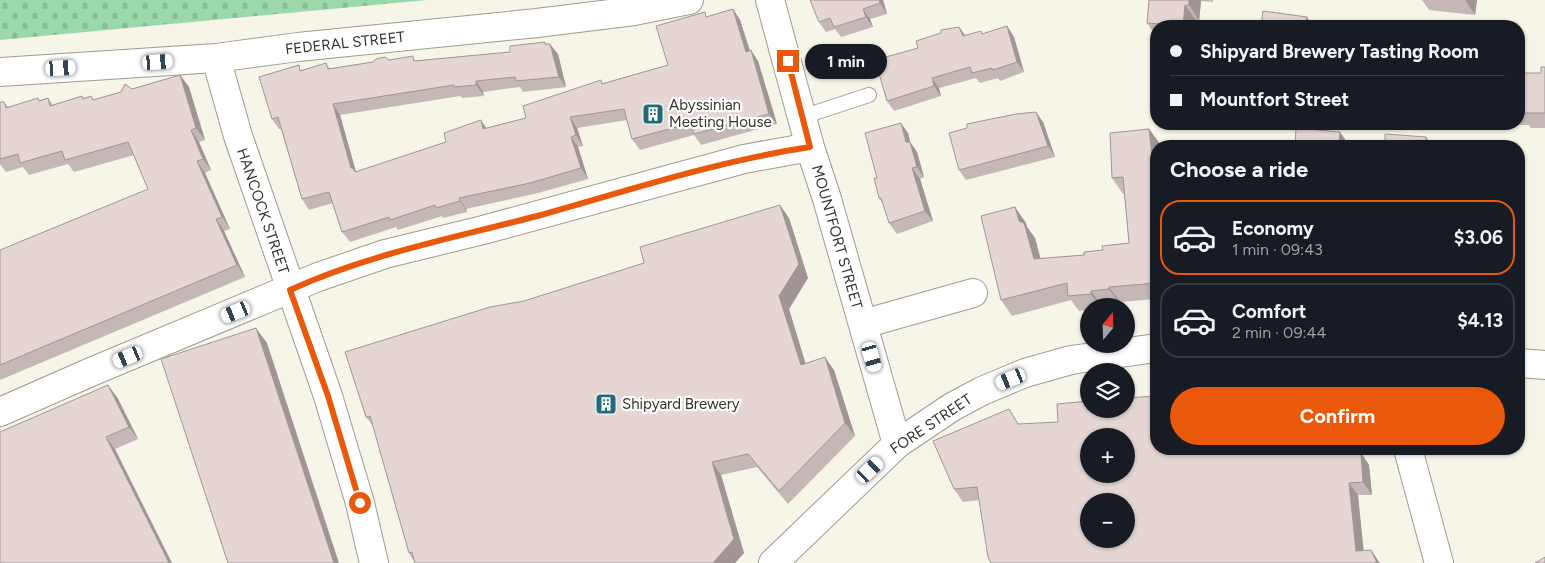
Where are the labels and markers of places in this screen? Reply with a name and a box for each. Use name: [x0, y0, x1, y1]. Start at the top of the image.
place label: Abyssinian Meeting House: [669, 96, 772, 131]
building icon: Abyssinian Meeting House: [641, 102, 665, 126]
building icon: Shipyard Brewery: [594, 392, 618, 416]
place label: Shipyard Brewery: [622, 395, 740, 413]

